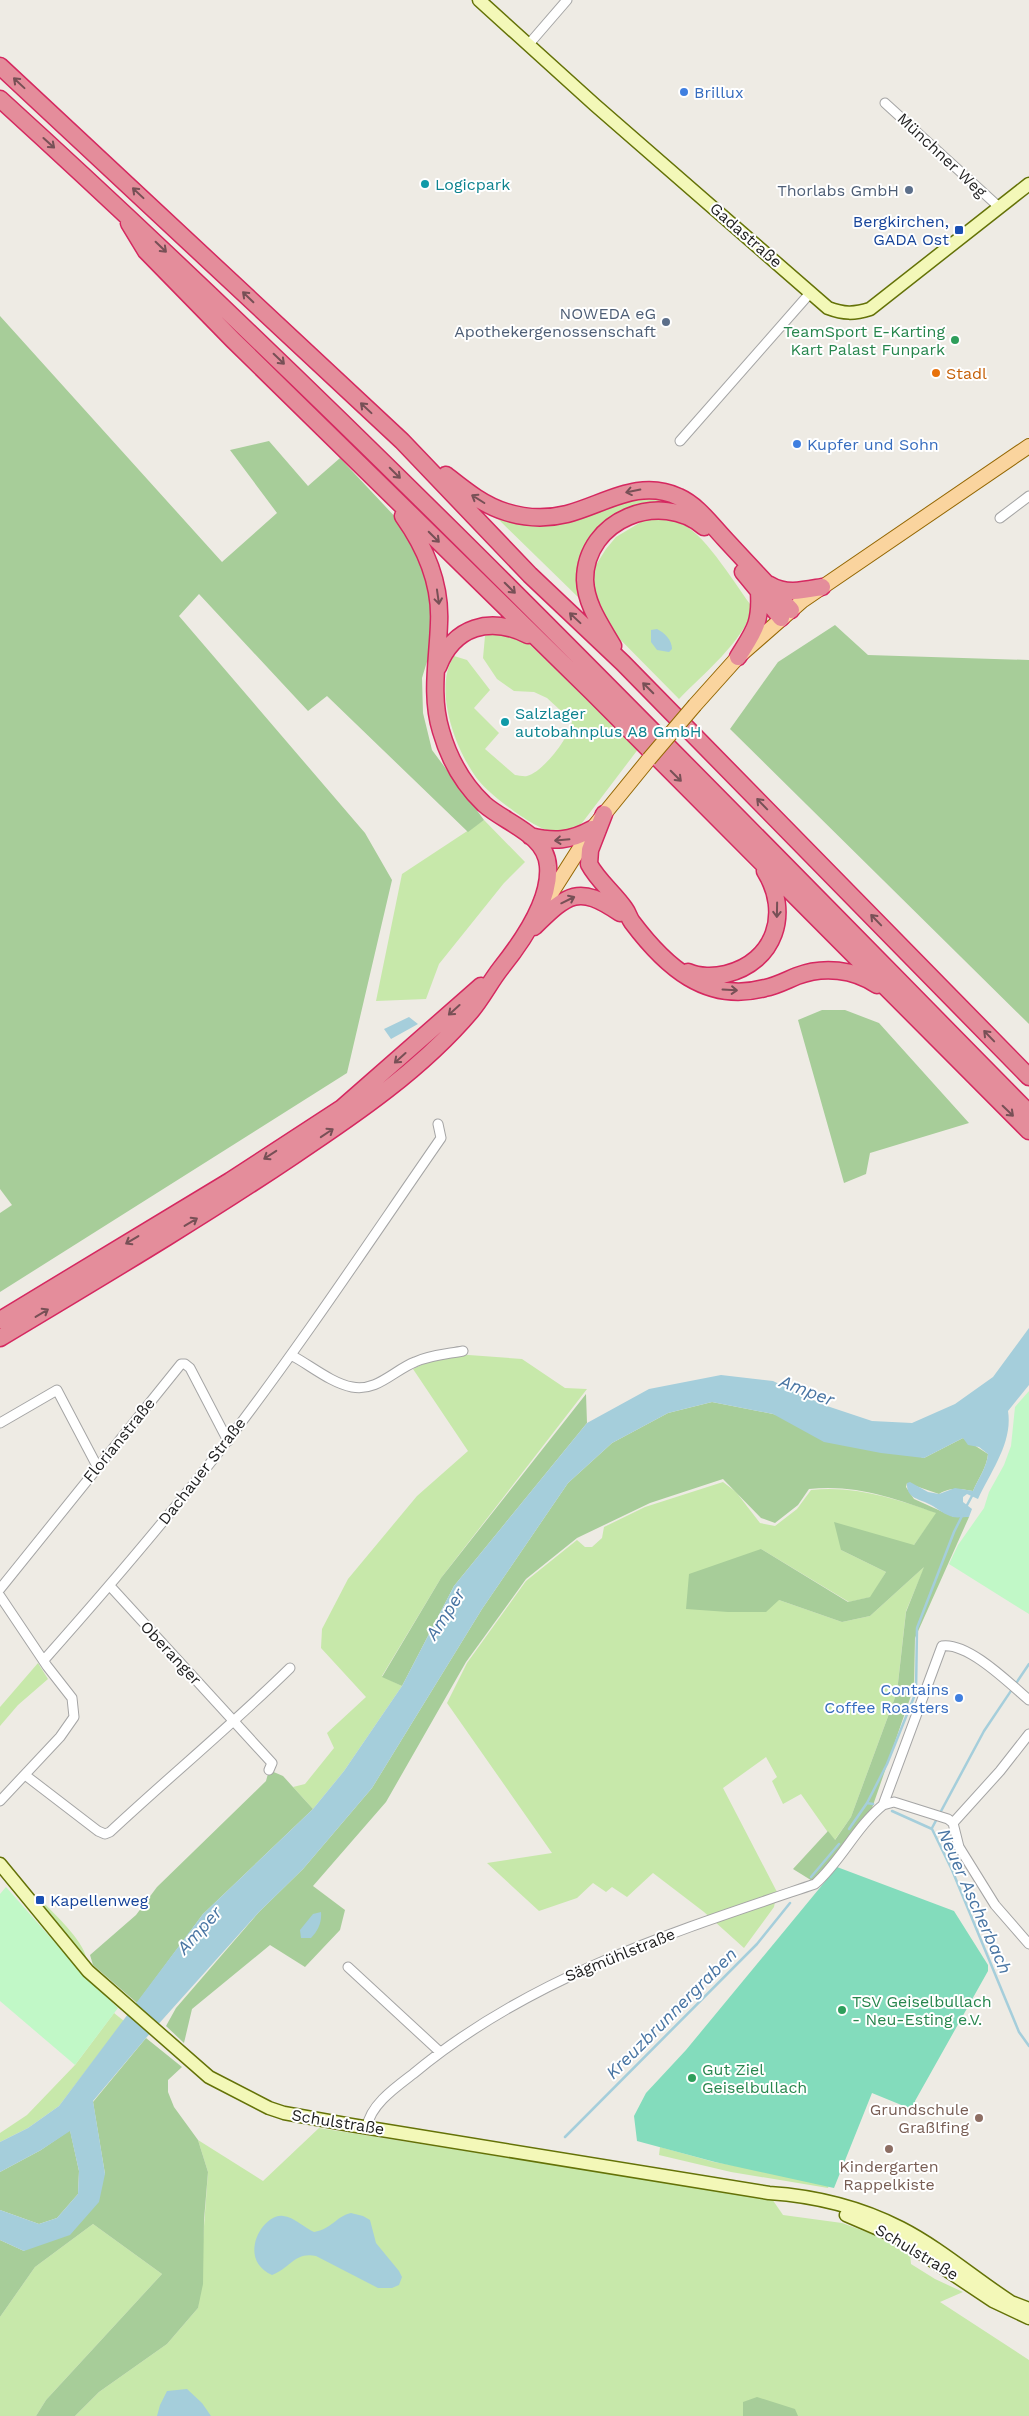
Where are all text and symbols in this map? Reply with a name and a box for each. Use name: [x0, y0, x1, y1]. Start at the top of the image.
one-way arrow: [12, 77, 25, 89]
place label: Brillux: [694, 83, 743, 102]
marker: Brillux: [678, 86, 690, 98]
street label: Münchner Weg: [893, 109, 991, 202]
one-way arrow: [42, 137, 55, 149]
place label: Logicpark: [435, 175, 510, 194]
marker: Logicpark: [419, 178, 431, 190]
place label: Thorlabs GmbH: [777, 181, 899, 200]
marker: Thorlabs GmbH: [903, 184, 915, 196]
one-way arrow: [132, 187, 145, 199]
street label: Gadastraße: [706, 199, 786, 271]
place label: Bergkirchen, GADA Ost: [853, 212, 949, 249]
marker: Bergkirchen, GADA Ost: [953, 224, 965, 236]
one-way arrow: [155, 241, 168, 253]
one-way arrow: [242, 291, 254, 303]
place label: NOWEDA eG Apothekergenossenschaft: [454, 304, 656, 341]
marker: NOWEDA eG Apothekergenossenschaft: [660, 316, 672, 328]
place label: TeamSport E-Karting Kart Palast Funpark: [783, 322, 945, 359]
marker: TeamSport E-Karting Kart Palast Funpark: [949, 334, 961, 346]
one-way arrow: [273, 353, 285, 365]
place label: Stadl: [946, 364, 987, 383]
marker: Stadl: [930, 367, 942, 379]
one-way arrow: [360, 402, 373, 414]
place label: Kupfer und Sohn: [807, 435, 939, 454]
marker: Kupfer und Sohn: [791, 438, 803, 450]
one-way arrow: [389, 467, 401, 479]
one-way arrow: [625, 487, 641, 497]
one-way arrow: [471, 493, 485, 503]
one-way arrow: [428, 531, 440, 543]
one-way arrow: [504, 581, 516, 594]
one-way arrow: [433, 588, 443, 604]
one-way arrow: [569, 612, 581, 624]
one-way arrow: [642, 682, 654, 694]
place label: Salzlager autobahnplus A8 GmbH: [515, 704, 702, 741]
marker: Salzlager autobahnplus A8 GmbH: [499, 716, 511, 728]
one-way arrow: [670, 770, 682, 782]
one-way arrow: [756, 798, 768, 810]
one-way arrow: [554, 835, 570, 844]
one-way arrow: [560, 895, 575, 905]
one-way arrow: [772, 901, 782, 917]
one-way arrow: [869, 914, 882, 926]
one-way arrow: [721, 986, 737, 995]
one-way arrow: [447, 1004, 460, 1016]
one-way arrow: [983, 1030, 995, 1043]
one-way arrow: [394, 1052, 407, 1064]
one-way arrow: [1002, 1105, 1015, 1117]
one-way arrow: [320, 1128, 334, 1138]
one-way arrow: [263, 1149, 277, 1160]
one-way arrow: [184, 1216, 198, 1226]
one-way arrow: [125, 1236, 139, 1246]
one-way arrow: [34, 1308, 48, 1318]
water label: Amper: [776, 1370, 838, 1410]
street label: Florianstraße: [79, 1394, 159, 1486]
street label: Dachauer Straße: [154, 1414, 250, 1528]
water label: Amper: [420, 1584, 470, 1644]
street label: Oberanger: [137, 1617, 206, 1689]
place label: Contains Coffee Roasters: [824, 1680, 949, 1717]
marker: Contains Coffee Roasters: [953, 1692, 965, 1704]
water label: Neuer Ascherbach: [934, 1825, 1016, 1977]
place label: Kapellenweg: [50, 1891, 149, 1910]
marker: Kapellenweg: [34, 1894, 46, 1906]
water label: Amper: [172, 1901, 226, 1959]
street label: Sägmühlstraße: [562, 1924, 678, 1986]
water label: Kreuzbrunnergraben: [601, 1943, 741, 2083]
place label: TSV Geiselbullach - Neu-Esting e.V.: [852, 1992, 992, 2029]
marker: TSV Geiselbullach - Neu-Esting e.V.: [836, 2004, 848, 2016]
place label: Gut Ziel Geiselbullach: [702, 2060, 807, 2097]
marker: Gut Ziel Geiselbullach: [686, 2072, 698, 2084]
place label: Grundschule Graßlfing: [870, 2100, 969, 2137]
street label: Schulstraße: [290, 2105, 386, 2139]
marker: Grundschule Graßlfing: [973, 2112, 985, 2124]
marker: Kindergarten Rappelkiste: [883, 2143, 895, 2155]
place label: Kindergarten Rappelkiste: [839, 2157, 939, 2194]
street label: Schulstraße: [872, 2220, 962, 2284]

